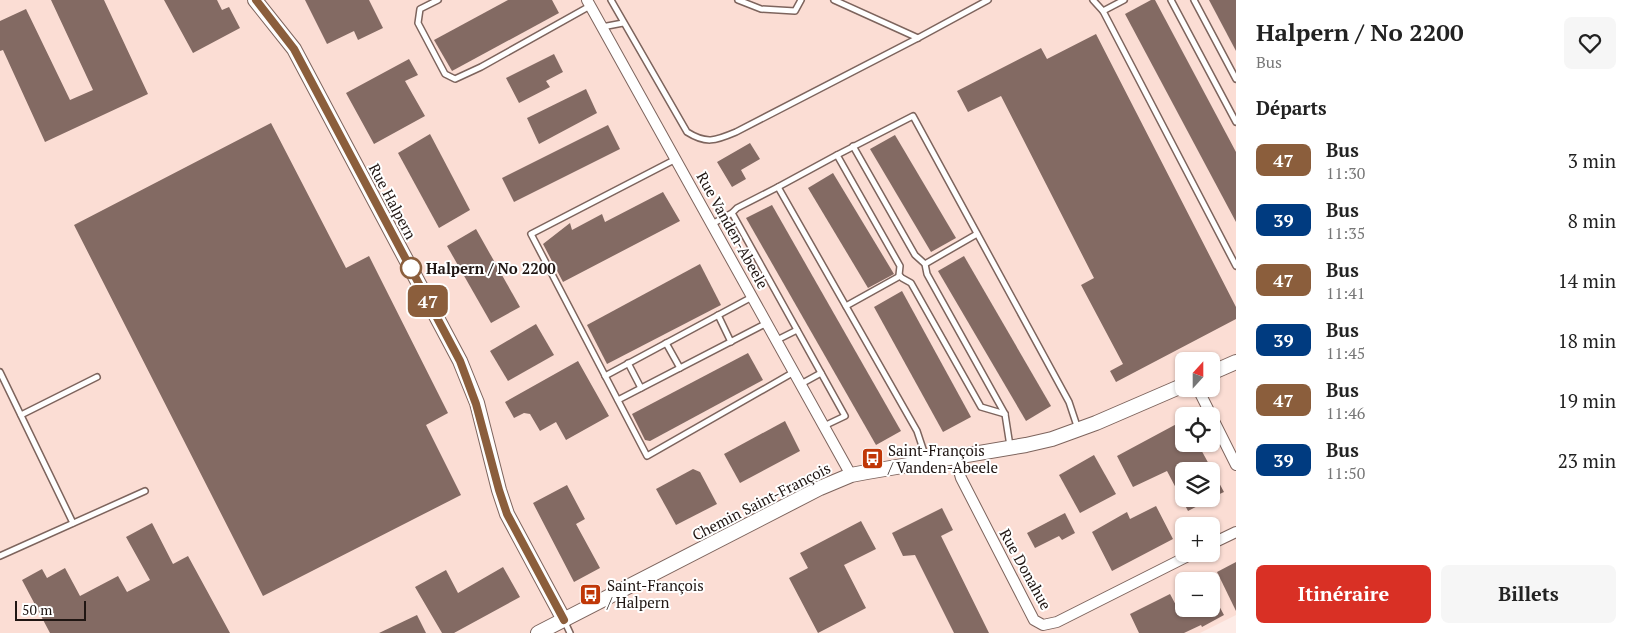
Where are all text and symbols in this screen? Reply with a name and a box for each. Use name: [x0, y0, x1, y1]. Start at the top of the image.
text: Halpern / No 2200: [1256, 16, 1463, 48]
button: heart: [1564, 17, 1616, 69]
text: Bus: [1256, 51, 1282, 73]
text: Départs: [1256, 95, 1327, 120]
text: Bus: [1326, 137, 1359, 162]
text: 47: [1273, 148, 1294, 172]
text: 3 min: [1568, 148, 1616, 173]
street label: Rue Halpern: [365, 160, 421, 242]
text: 11:30: [1326, 162, 1365, 184]
street label: Rue Vanden-Abeele: [693, 168, 773, 292]
text: Bus: [1326, 197, 1359, 222]
text: 39: [1273, 208, 1294, 232]
text: 8 min: [1568, 208, 1616, 233]
text: 11:35: [1326, 222, 1365, 244]
marker: Halpern / No 2200: [400, 257, 422, 279]
text: Bus: [1326, 257, 1359, 282]
place label: Halpern / No 2200: [426, 258, 556, 278]
text: 47: [1273, 268, 1294, 292]
text: 14 min: [1558, 268, 1616, 293]
text: 11:41: [1326, 282, 1365, 304]
line badge: 47: [406, 285, 450, 317]
text: 47: [418, 289, 438, 313]
text: Bus: [1326, 317, 1359, 342]
text: 39: [1273, 328, 1294, 352]
text: 18 min: [1558, 328, 1616, 353]
text: 11:45: [1326, 342, 1365, 364]
north arrow: [1175, 352, 1220, 398]
map controls: [1175, 352, 1220, 617]
text: Bus: [1326, 377, 1359, 402]
text: 47: [1273, 388, 1294, 412]
text: 19 min: [1558, 388, 1616, 413]
text: 11:46: [1326, 402, 1365, 424]
button: locate: [1175, 407, 1220, 452]
text: Bus: [1326, 437, 1359, 462]
place label: Saint-François / Vanden-Abeele: [887, 440, 998, 477]
bus stop icon: Saint-François / Vanden-Abeele: [860, 447, 884, 471]
text: 39: [1273, 448, 1294, 472]
text: 23 min: [1558, 448, 1616, 473]
street label: Chemin Saint-François: [688, 457, 834, 545]
button: layers: [1175, 462, 1220, 507]
text: 11:50: [1326, 462, 1365, 484]
button: +: [1175, 517, 1220, 562]
street label: Rue Donahue: [996, 525, 1056, 613]
button: Itinéraire: [1256, 565, 1431, 623]
button: Billets: [1441, 565, 1616, 623]
button: −: [1175, 572, 1220, 617]
place label: Saint-François / Halpern: [606, 575, 704, 612]
bus stop icon: Saint-François / Halpern: [579, 582, 603, 606]
scale bar: [15, 598, 86, 621]
text: 50 m: [22, 600, 52, 619]

